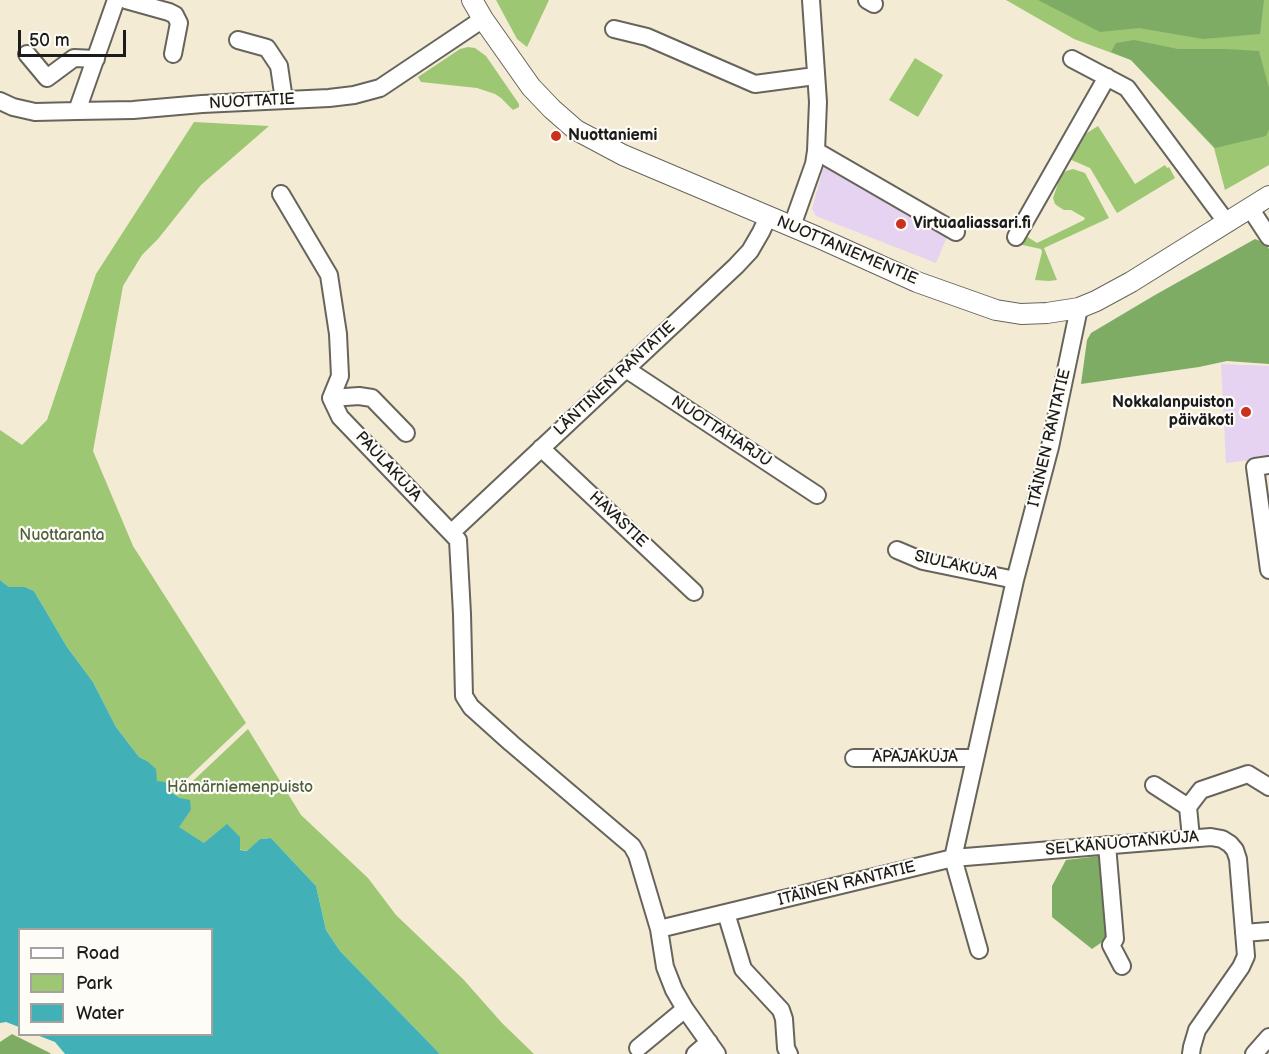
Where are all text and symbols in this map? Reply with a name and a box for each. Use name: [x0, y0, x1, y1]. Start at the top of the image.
scale bar: [21, 18, 129, 56]
text: 50 m: [29, 30, 70, 51]
street label: NUOTTATIE: [209, 90, 295, 114]
place label: Nuottaniemi: [568, 126, 657, 146]
marker: Nuottaniemi: [549, 129, 563, 143]
street label: NUOTTANIEMENTIE: [773, 213, 921, 289]
place label: Virtuaaliassari.fi: [913, 214, 1031, 234]
marker: Virtuaaliassari.fi: [894, 217, 908, 231]
street label: LÄNTINEN RANTATIE: [550, 318, 680, 440]
street label: ITÄINEN RANTATIE: [1025, 367, 1075, 509]
street label: NUOTTAHARJU: [667, 392, 775, 472]
place label: Nokkalanpuiston päiväkoti: [1112, 393, 1234, 431]
marker: Nokkalanpuiston päiväkoti: [1239, 405, 1253, 419]
street label: PAULAKUJA: [351, 428, 425, 506]
street label: HAVASTIE: [585, 488, 651, 552]
park label: Nuottaranta: [19, 526, 105, 546]
street label: SIULAKUJA: [913, 547, 999, 585]
street label: APAJAKUJA: [872, 748, 958, 768]
park label: Hämärniemenpuisto: [167, 778, 313, 798]
street label: SELKÄNUOTANKUJA: [1045, 828, 1199, 860]
street label: ITÄINEN RANTATIE: [776, 858, 918, 910]
legend: [18, 928, 213, 1036]
text: Road: [76, 943, 120, 964]
text: Park: [76, 973, 112, 994]
text: Water: [76, 1003, 124, 1024]

